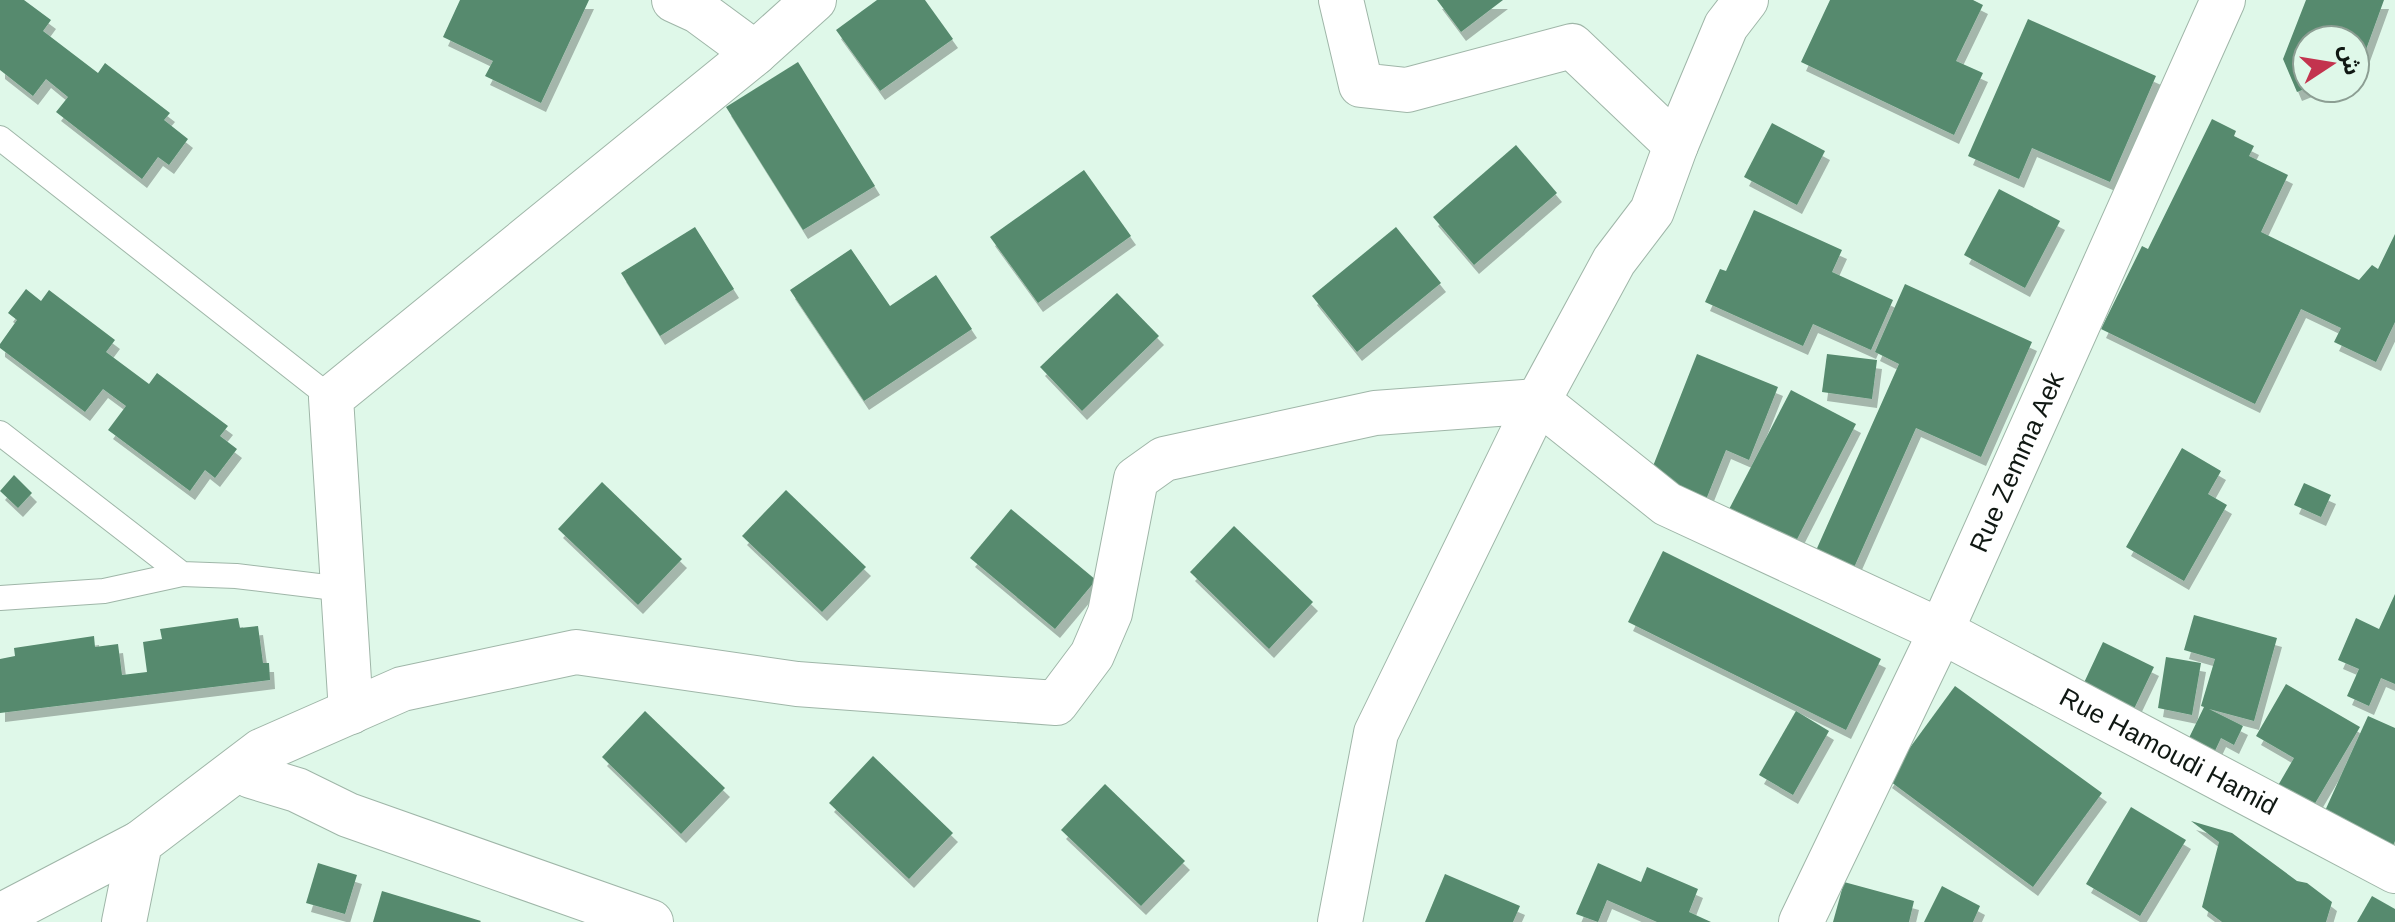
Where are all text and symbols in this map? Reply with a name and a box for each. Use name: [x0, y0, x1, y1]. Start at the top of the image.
north arrow: [2291, 24, 2371, 104]
text: ش: [2335, 43, 2365, 77]
street label: Rue Zemma Aek: [1963, 367, 2070, 557]
street label: Rue Hamoudi Hamid: [2055, 682, 2282, 821]

